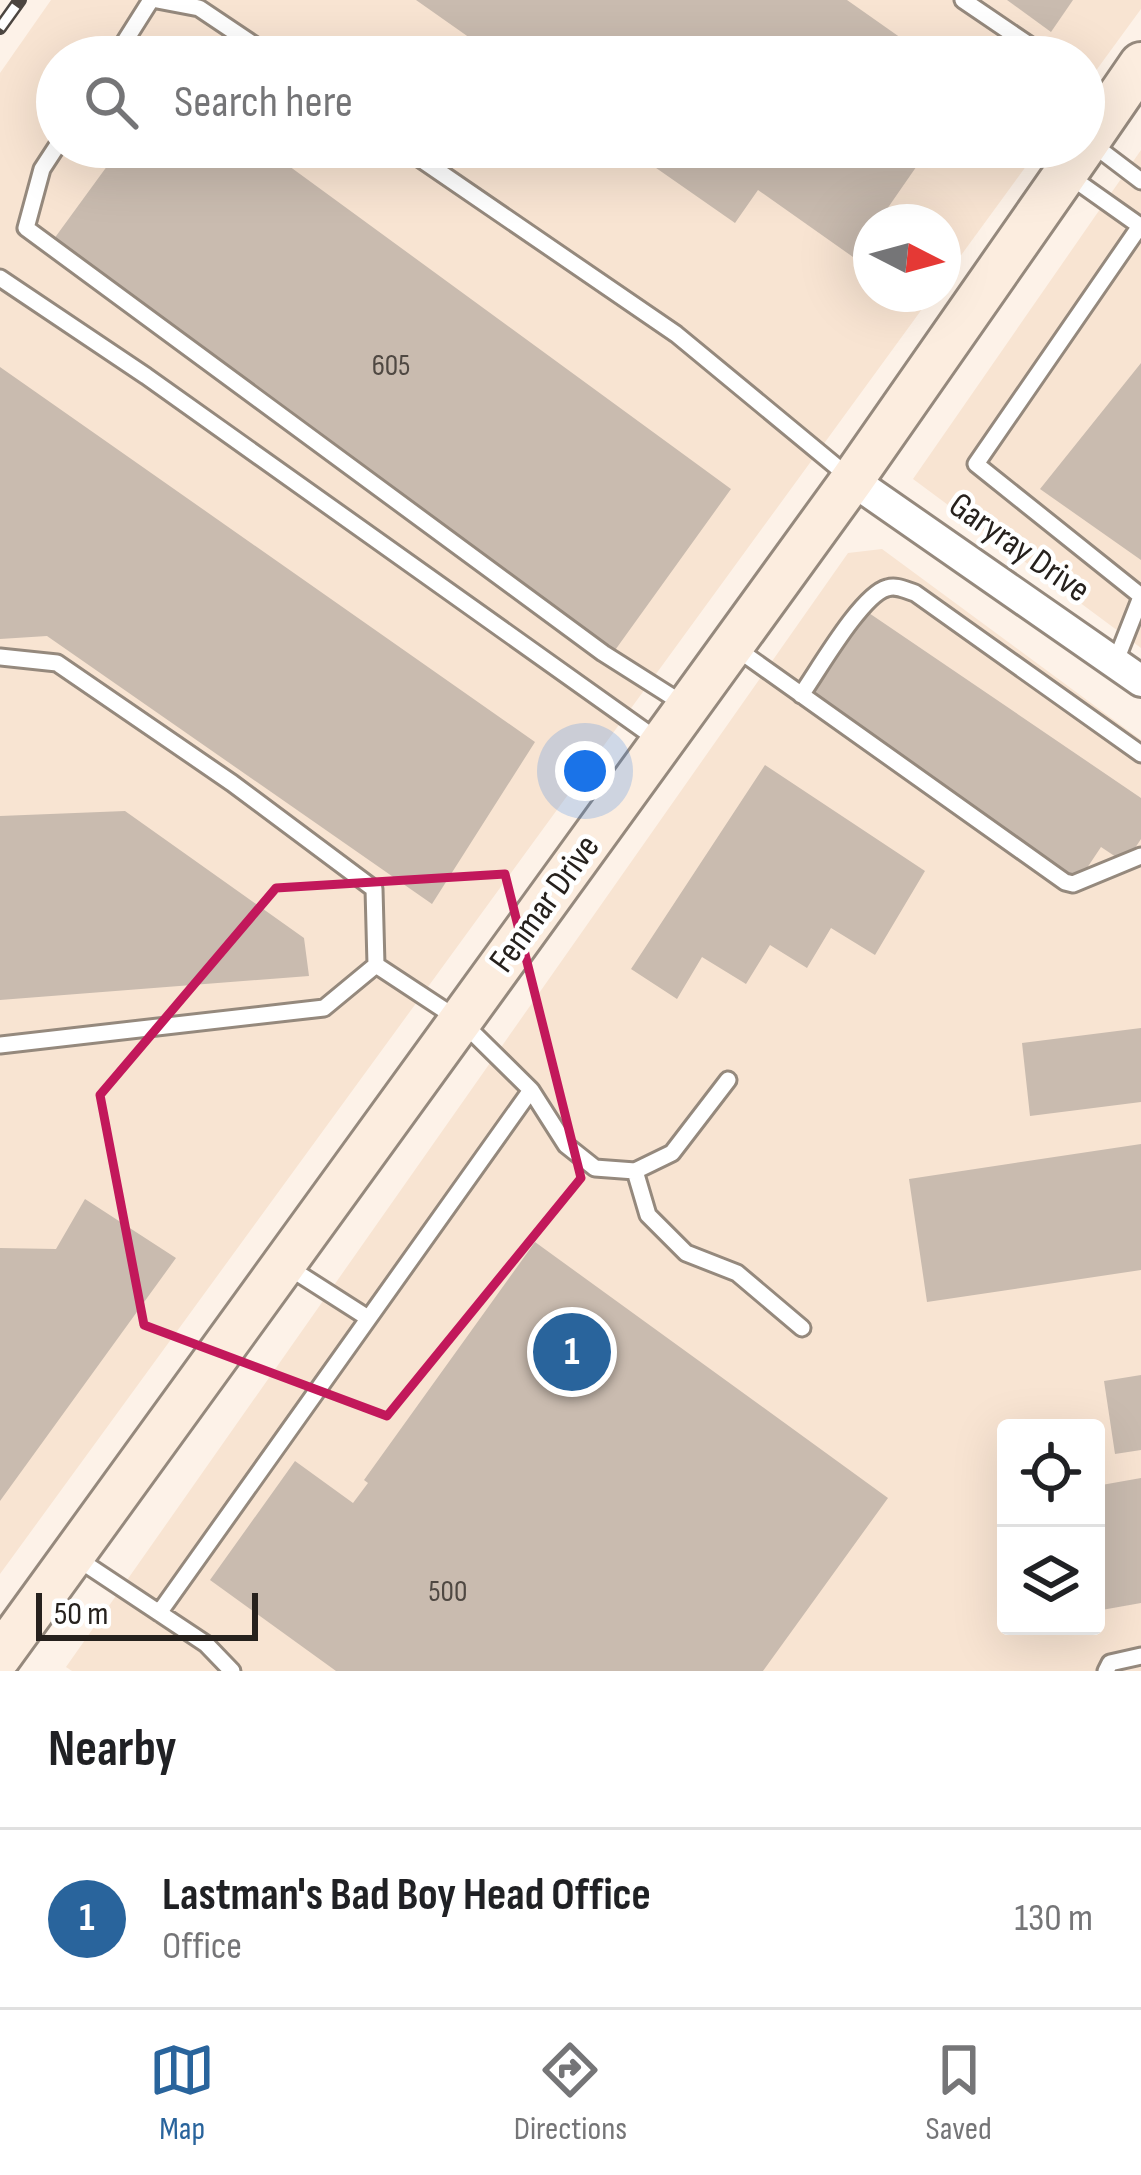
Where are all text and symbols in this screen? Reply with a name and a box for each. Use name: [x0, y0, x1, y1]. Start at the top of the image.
search box: [36, 36, 1105, 168]
icon: search: [78, 69, 144, 135]
text: Search here: [174, 75, 353, 130]
north arrow: [853, 204, 961, 312]
house number: 605: [372, 348, 410, 384]
street label: Garyray Drive: [940, 484, 1098, 612]
your location: [555, 741, 615, 801]
street label: Fenmar Drive: [481, 827, 609, 981]
pin: 1: [533, 1307, 611, 1397]
map controls: [997, 1419, 1105, 1635]
button: locate: [997, 1419, 1105, 1527]
button: layers: [997, 1527, 1105, 1635]
house number: 500: [429, 1574, 467, 1610]
scale bar: [36, 1587, 258, 1640]
text: 50 m: [54, 1594, 108, 1634]
text: Nearby: [48, 1719, 177, 1780]
text: Lastman's Bad Boy Head Office: [162, 1868, 651, 1923]
text: 1: [79, 1895, 95, 1942]
text: 130 m: [1014, 1895, 1093, 1942]
text: Office: [162, 1923, 242, 1970]
tab: Map: [149, 2037, 215, 2149]
tab: Directions: [514, 2037, 627, 2149]
tab: Saved: [926, 2037, 992, 2149]

